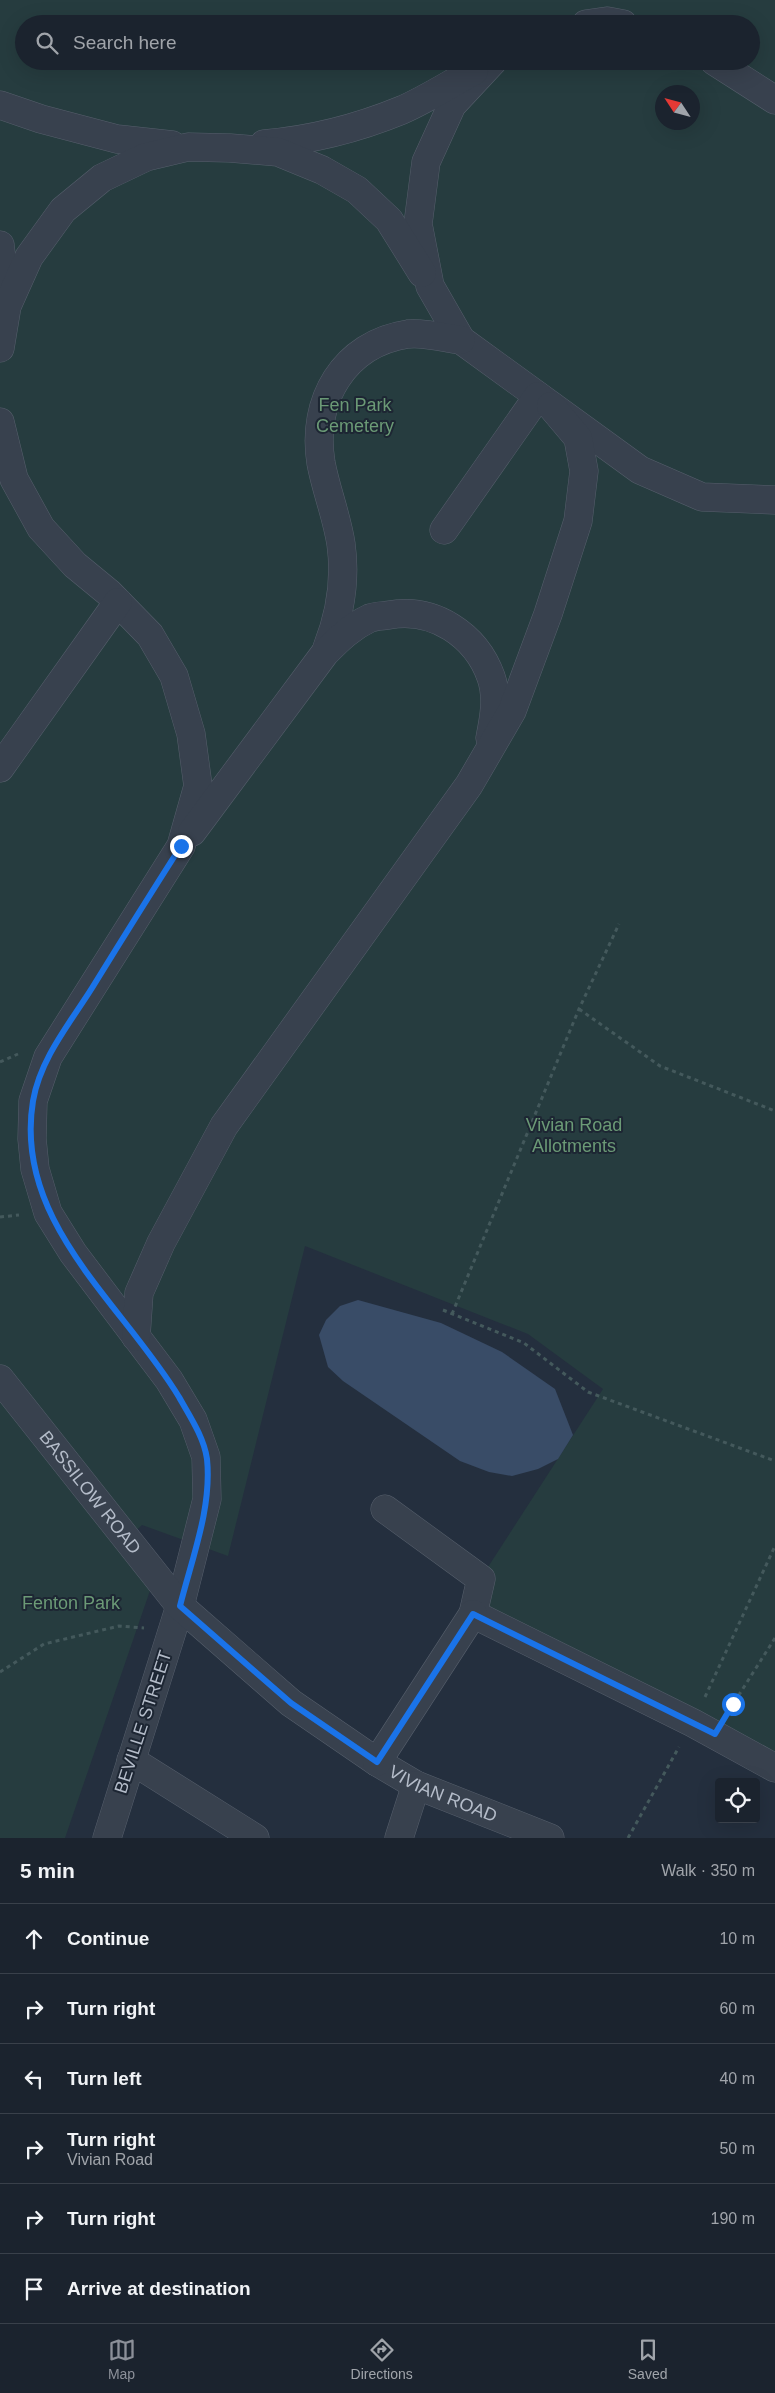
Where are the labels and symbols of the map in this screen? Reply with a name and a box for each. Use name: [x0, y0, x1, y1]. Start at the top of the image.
north arrow: [655, 85, 700, 130]
park label: Fen Park Cemetery: [316, 395, 394, 436]
route end: [170, 835, 193, 858]
park label: Vivian Road Allotments: [526, 1115, 622, 1156]
street label: BASSILOW ROAD: [35, 1427, 145, 1558]
park label: Fenton Park: [22, 1593, 121, 1613]
street label: BEVILLE STREET: [110, 1648, 176, 1796]
route start: [722, 1693, 745, 1716]
street label: VIVIAN ROAD: [385, 1761, 500, 1826]

